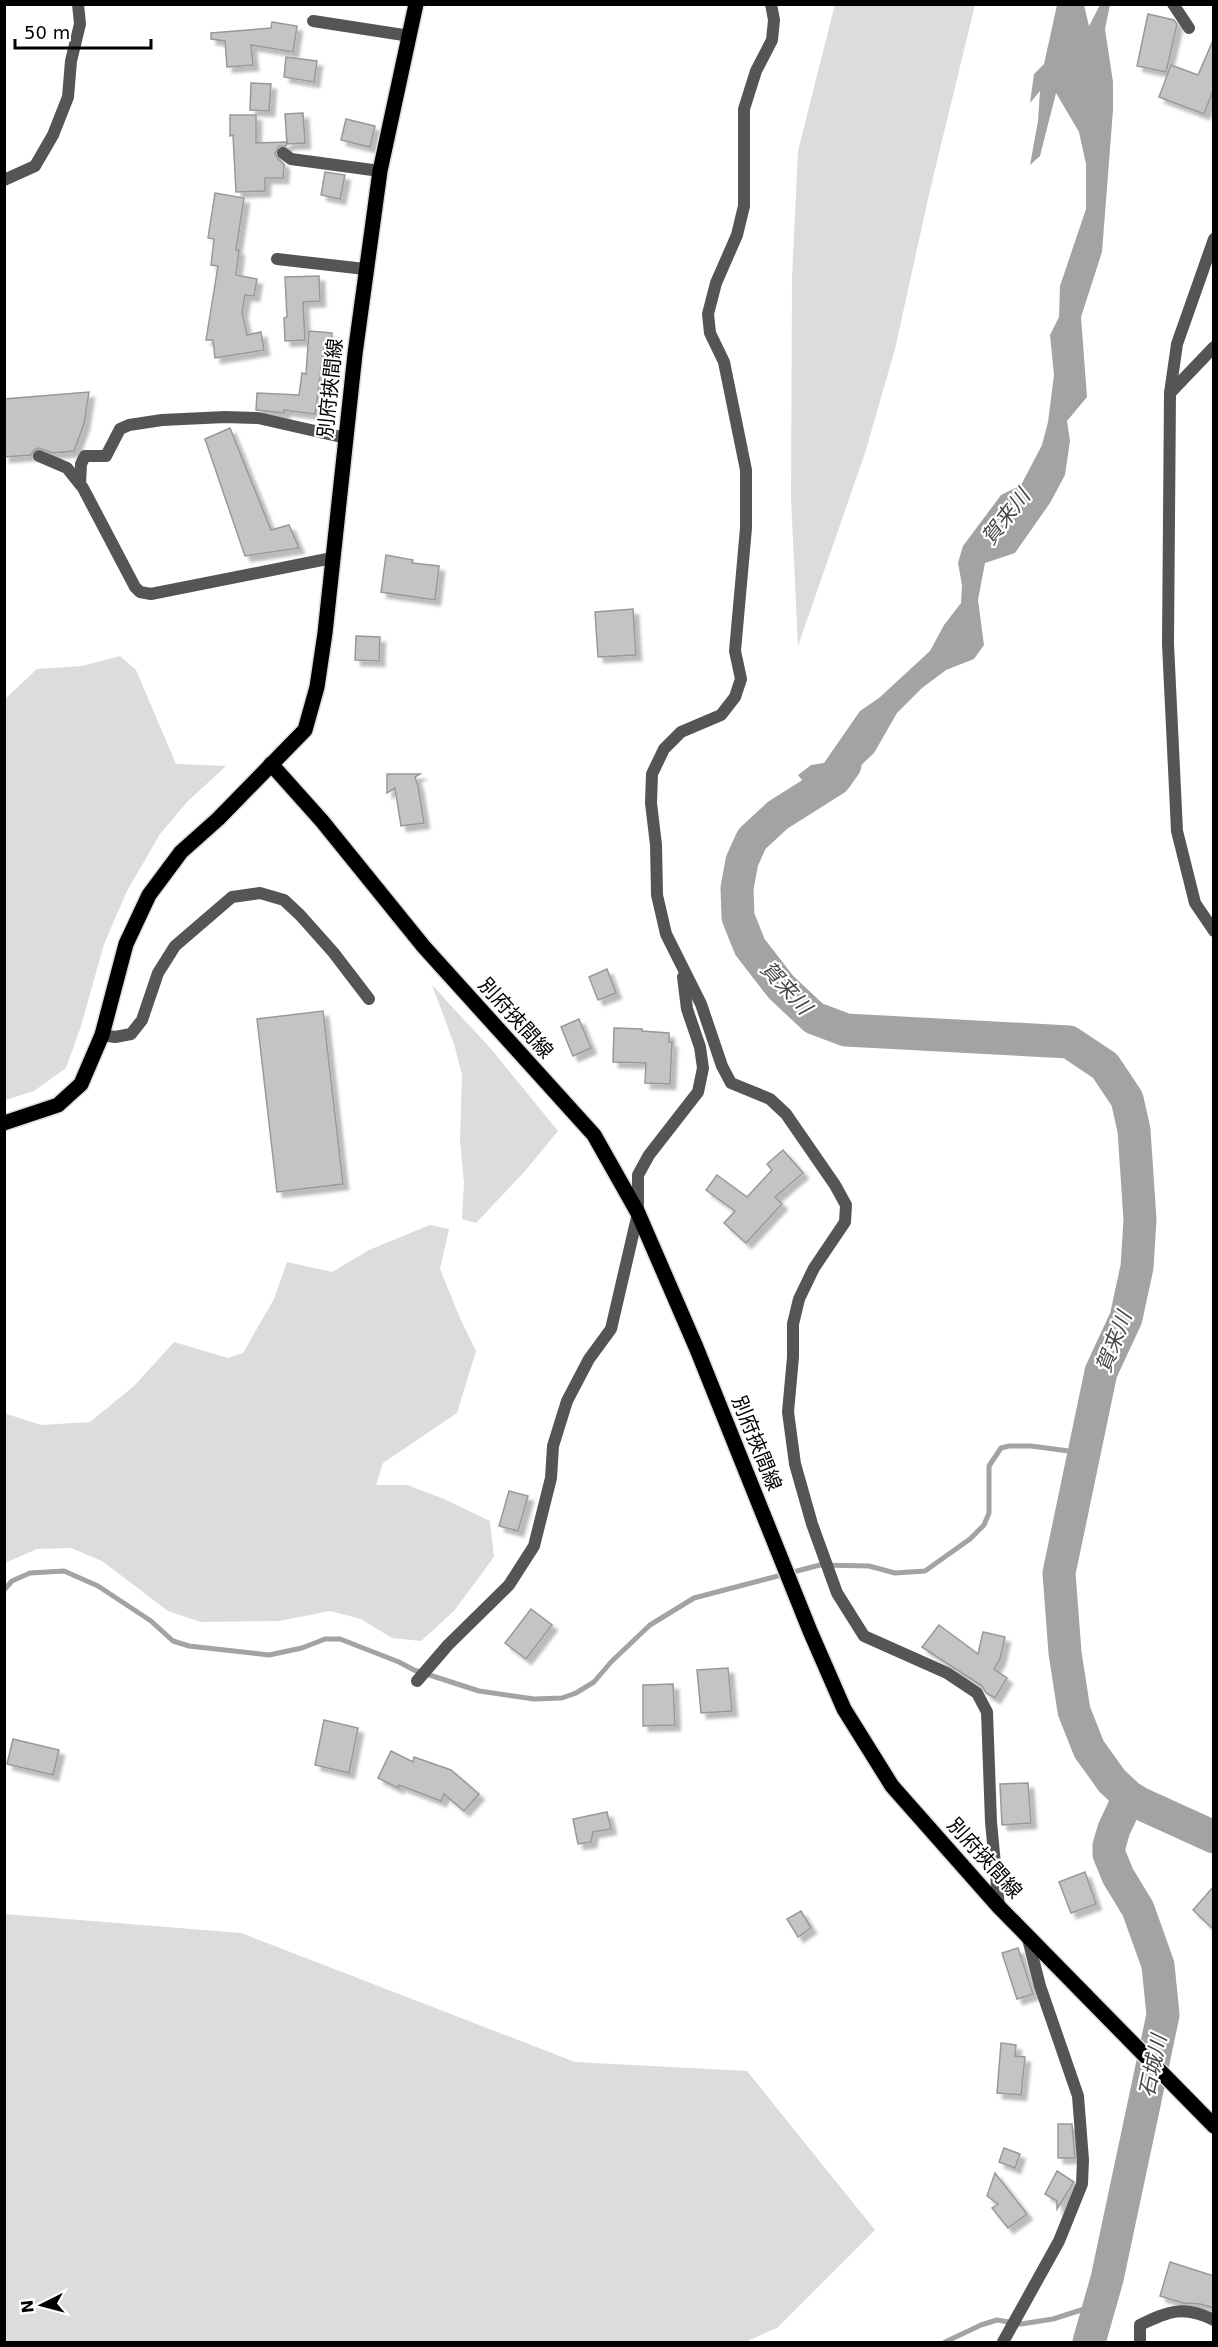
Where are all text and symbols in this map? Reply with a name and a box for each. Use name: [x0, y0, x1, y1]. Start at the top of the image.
scale bar: [15, 12, 152, 50]
text: 50 m: [24, 22, 70, 43]
street label: 別府挾間線: [313, 337, 347, 439]
water label: 賀来川: [977, 483, 1036, 549]
water label: 賀来川: [756, 957, 818, 1021]
street label: 別府挾間線: [474, 973, 558, 1063]
water label: 賀来川: [1092, 1306, 1137, 1376]
street label: 別府挾間線: [727, 1392, 787, 1494]
street label: 別府挾間線: [943, 1813, 1027, 1903]
water label: 石城川: [1135, 2031, 1172, 2099]
north arrow: [12, 2275, 72, 2335]
text: N: [17, 2299, 38, 2314]

